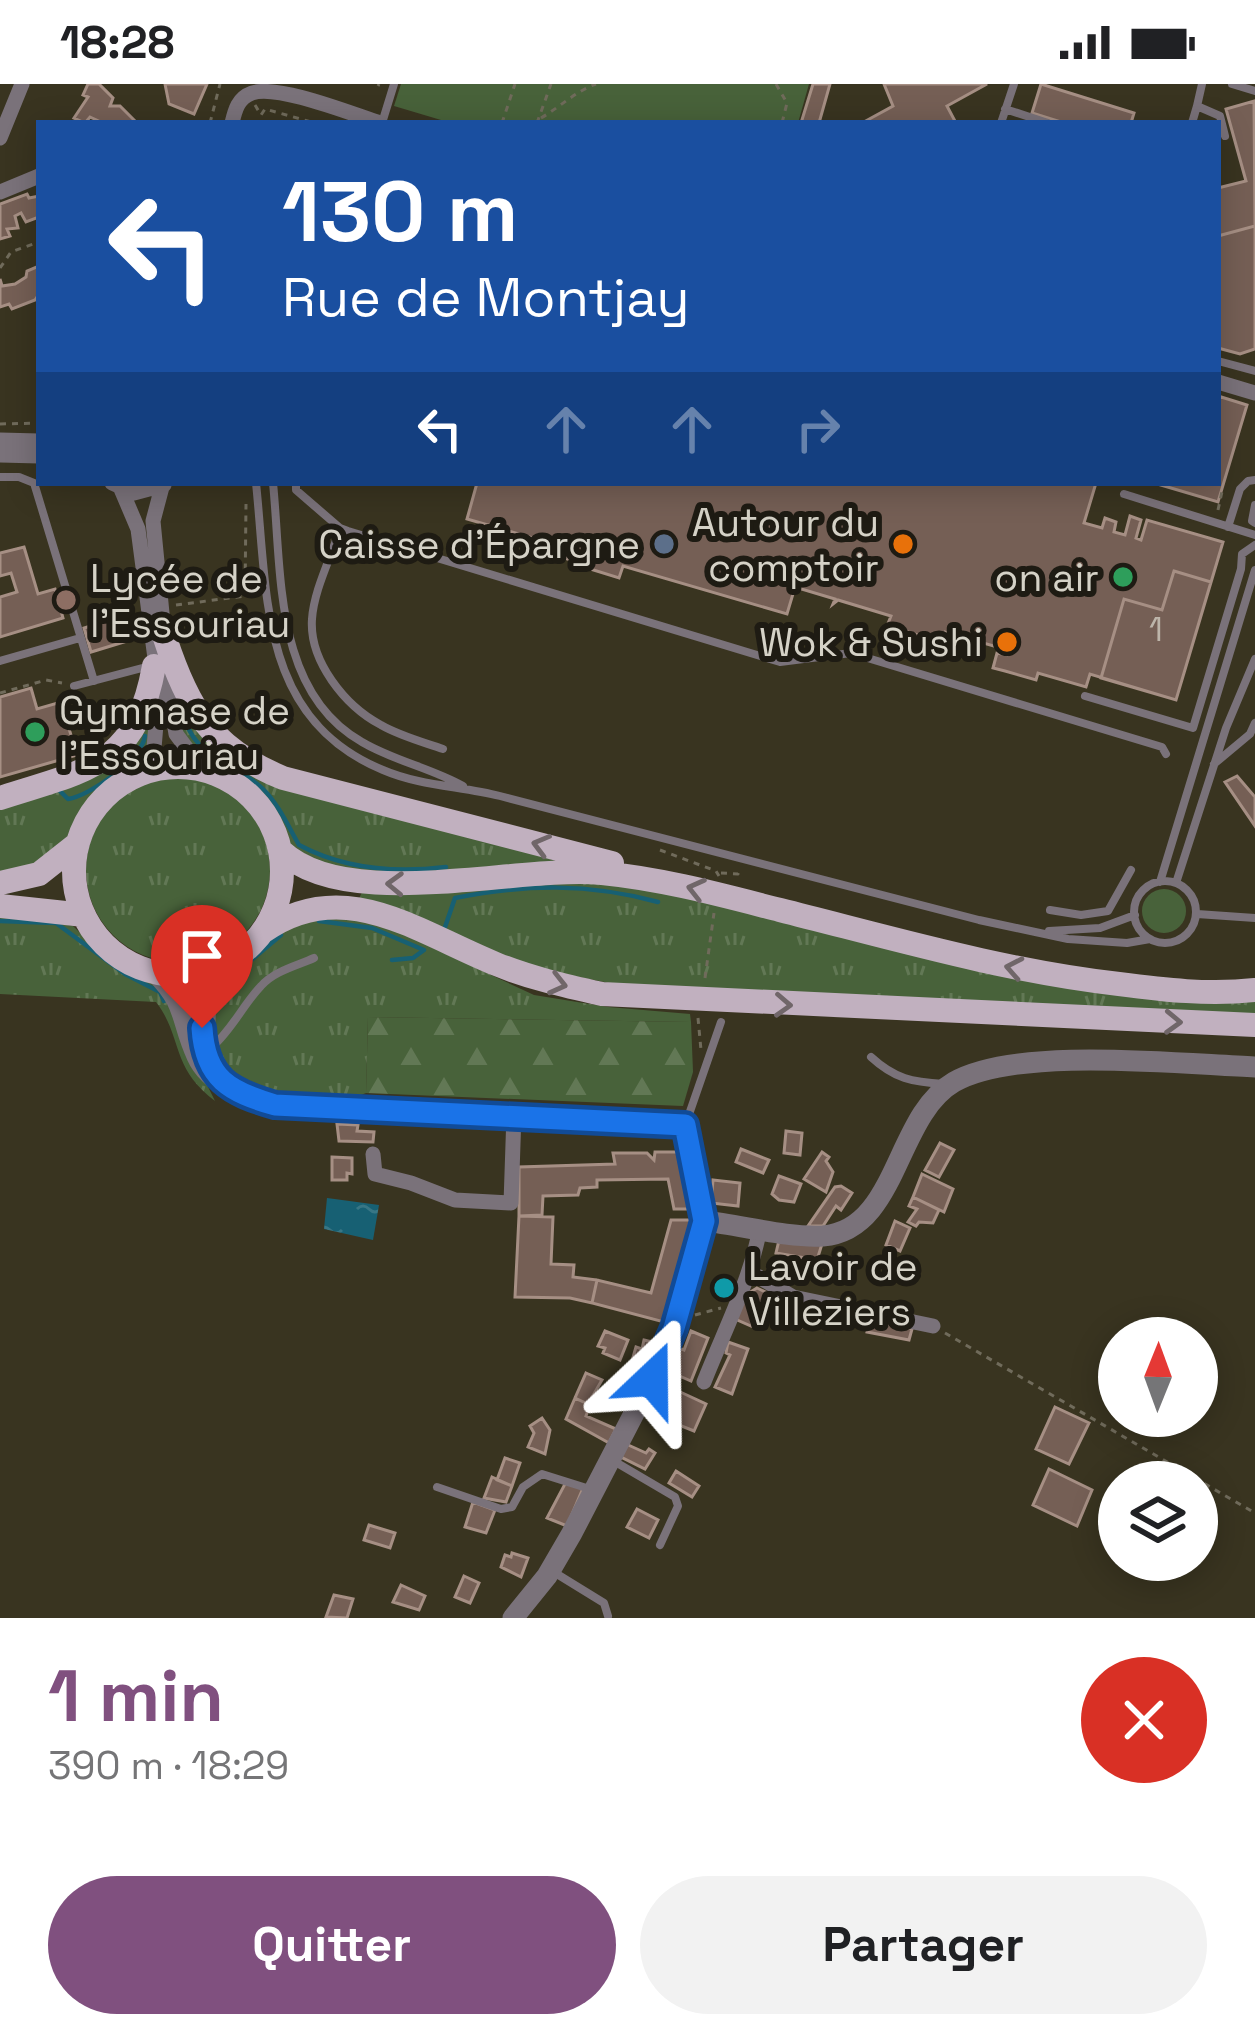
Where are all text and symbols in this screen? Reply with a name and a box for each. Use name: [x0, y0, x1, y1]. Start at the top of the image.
text: 18:28: [60, 14, 174, 71]
text: 130 m: [282, 158, 519, 266]
icon: left: [84, 168, 240, 324]
text: Rue de Montjay: [282, 263, 690, 332]
icon: left: [407, 396, 473, 462]
icon: ahead: [533, 396, 599, 462]
icon: ahead: [659, 396, 725, 462]
icon: right: [785, 396, 851, 462]
place label: Autour du comptoir: [692, 498, 879, 592]
place label: Caisse d'Épargne: [318, 520, 640, 569]
marker: Caisse d'Épargne: [651, 531, 677, 557]
marker: Autour du comptoir: [890, 531, 916, 557]
place label: on air: [994, 553, 1099, 602]
place label: Lycée de l'Essouriau: [90, 554, 290, 648]
marker: on air: [1110, 564, 1136, 590]
marker: Lycée de l'Essouriau: [53, 587, 79, 613]
house number: 1: [1149, 609, 1163, 651]
place label: Wok & Sushi: [759, 618, 983, 667]
marker: Wok & Sushi: [994, 629, 1020, 655]
place label: Gymnase de l'Essouriau: [59, 686, 290, 780]
marker: Gymnase de l'Essouriau: [22, 719, 48, 745]
one-way arrow: [532, 834, 552, 859]
one-way arrow: [385, 871, 403, 897]
one-way arrow: [686, 878, 706, 903]
pin: [151, 905, 253, 1028]
icon: arrive: [169, 923, 235, 989]
one-way arrow: [1004, 956, 1024, 982]
one-way arrow: [547, 970, 568, 995]
one-way arrow: [774, 992, 793, 1018]
one-way arrow: [1164, 1009, 1183, 1035]
place label: Lavoir de Villeziers: [748, 1242, 918, 1336]
marker: Lavoir de Villeziers: [711, 1275, 737, 1301]
position arrow: [589, 1316, 715, 1442]
north arrow: [1098, 1317, 1218, 1437]
map controls: [1098, 1317, 1218, 1581]
button: layers: [1098, 1461, 1218, 1581]
text: 1 min: [48, 1650, 224, 1742]
button: close: [1081, 1657, 1207, 1783]
text: 390 m · 18:29: [48, 1741, 289, 1790]
button: Quitter: [48, 1876, 616, 2014]
button: Partager: [640, 1876, 1207, 2014]

